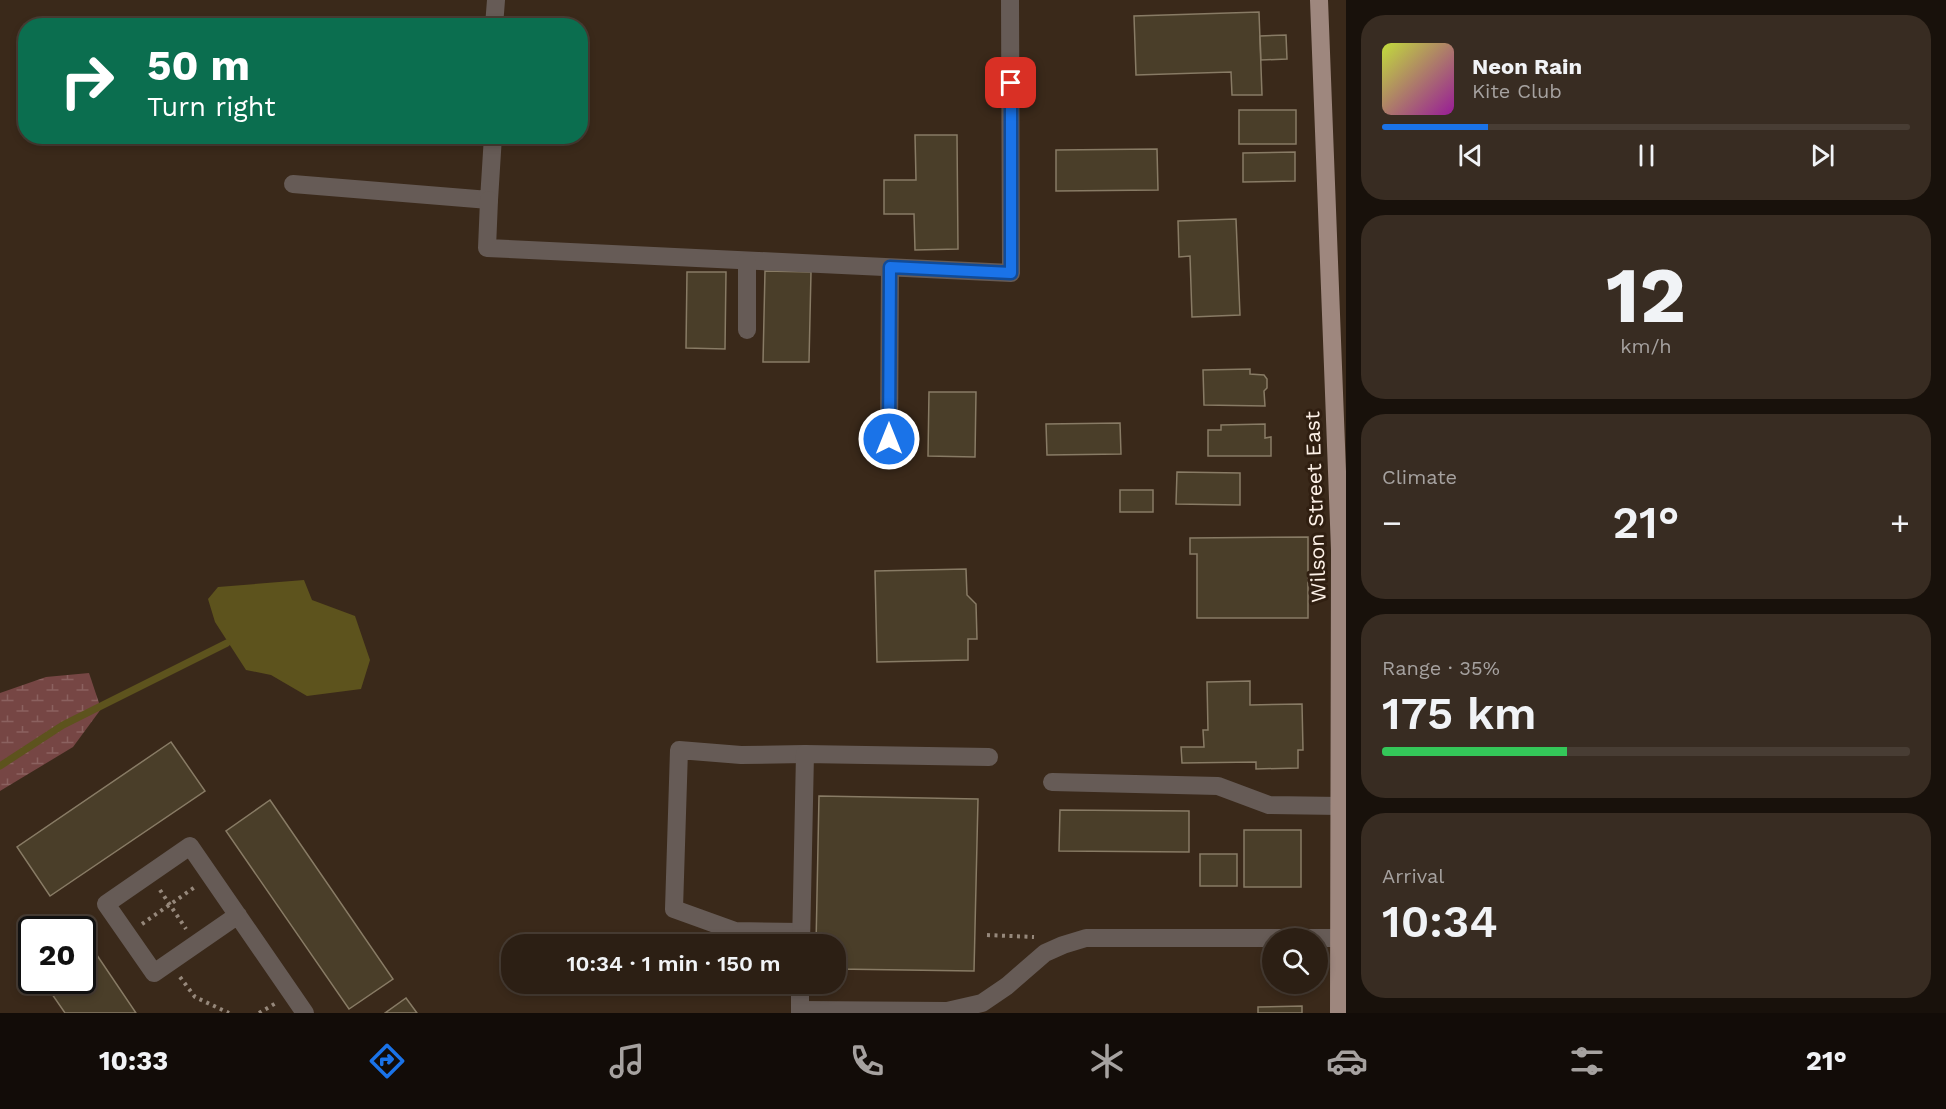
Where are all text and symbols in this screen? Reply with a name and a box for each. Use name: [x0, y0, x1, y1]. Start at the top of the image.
text: 50 m: [147, 41, 250, 90]
icon: right: [48, 42, 126, 120]
text: Neon Rain: [1472, 54, 1582, 79]
pin: [985, 57, 1036, 108]
icon: arrive: [994, 66, 1027, 99]
text: Kite Club: [1472, 79, 1562, 103]
text: Turn right: [147, 91, 276, 123]
icon: previous: [1454, 139, 1487, 172]
icon: pause: [1630, 139, 1663, 172]
icon: next: [1806, 139, 1839, 172]
text: 12: [1606, 249, 1686, 341]
text: km/h: [1620, 334, 1672, 358]
position arrow: [857, 407, 921, 471]
street label: Wilson Street East: [1299, 411, 1331, 603]
text: Climate: [1382, 465, 1457, 489]
text: 21°: [1612, 496, 1680, 549]
text: −: [1382, 503, 1402, 542]
text: +: [1890, 503, 1910, 542]
text: Range · 35%: [1382, 656, 1500, 680]
text: 175 km: [1382, 687, 1537, 740]
text: Arrival: [1382, 864, 1444, 888]
text: 10:34: [1382, 895, 1498, 948]
speed limit sign: 20: [18, 916, 96, 994]
map controls: [1262, 928, 1328, 994]
button: search: [1262, 928, 1328, 994]
text: 10:34 · 1 min · 150 m: [566, 951, 781, 976]
icon: directions: [366, 1040, 408, 1082]
icon: music: [606, 1040, 648, 1082]
icon: phone: [846, 1040, 888, 1082]
icon: climate: [1086, 1040, 1128, 1082]
icon: car: [1326, 1040, 1368, 1082]
icon: filters: [1566, 1040, 1608, 1082]
text: 10:33: [99, 1045, 168, 1077]
text: 21°: [1806, 1045, 1847, 1077]

